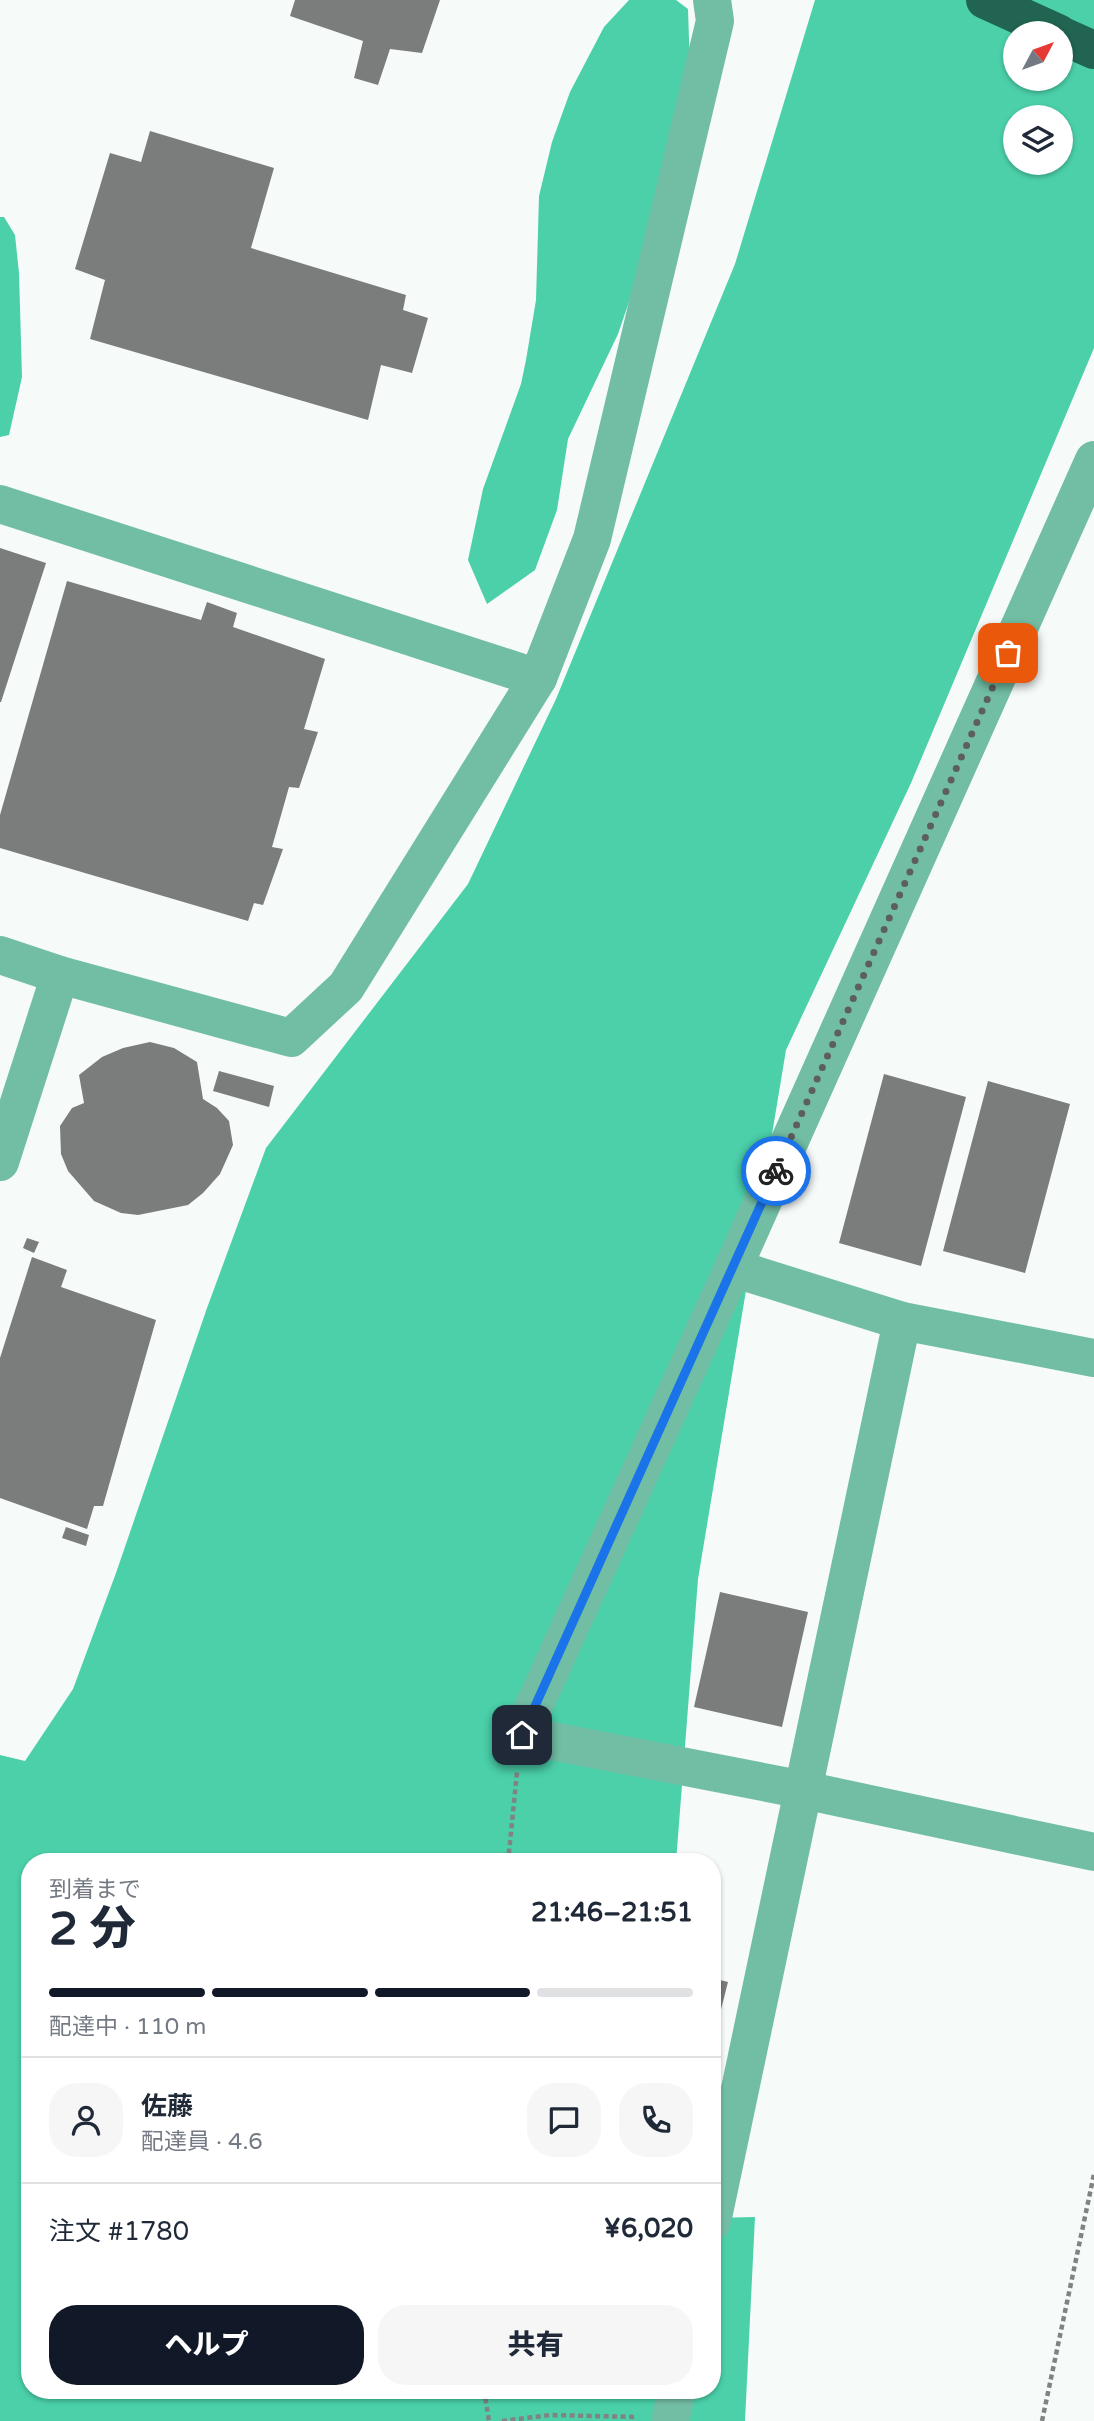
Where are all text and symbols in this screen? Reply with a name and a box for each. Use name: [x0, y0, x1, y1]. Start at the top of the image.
north arrow: [1003, 21, 1073, 91]
map controls: [1003, 21, 1073, 175]
button: layers: [1003, 105, 1073, 175]
pin: [978, 623, 1038, 683]
icon: bag: [989, 634, 1027, 672]
courier: [741, 1136, 811, 1206]
icon: bike: [757, 1152, 795, 1190]
pin: [492, 1705, 552, 1765]
icon: home: [503, 1716, 541, 1754]
text: 到着まで: [49, 1876, 141, 1904]
text: 21:46–21:51: [531, 1897, 693, 1928]
text: 2 分: [49, 1902, 136, 1957]
text: 配達中 · 110 m: [49, 2013, 206, 2041]
button: person: [49, 2083, 123, 2157]
button: chat: [527, 2083, 601, 2157]
button: phone: [619, 2083, 693, 2157]
text: 佐藤: [141, 2091, 193, 2122]
text: 配達員 · 4.6: [141, 2128, 263, 2156]
text: ¥6,020: [604, 2213, 693, 2244]
text: 注文 #1780: [49, 2216, 189, 2247]
button: ヘルプ: [49, 2305, 364, 2385]
button: 共有: [378, 2305, 693, 2385]

